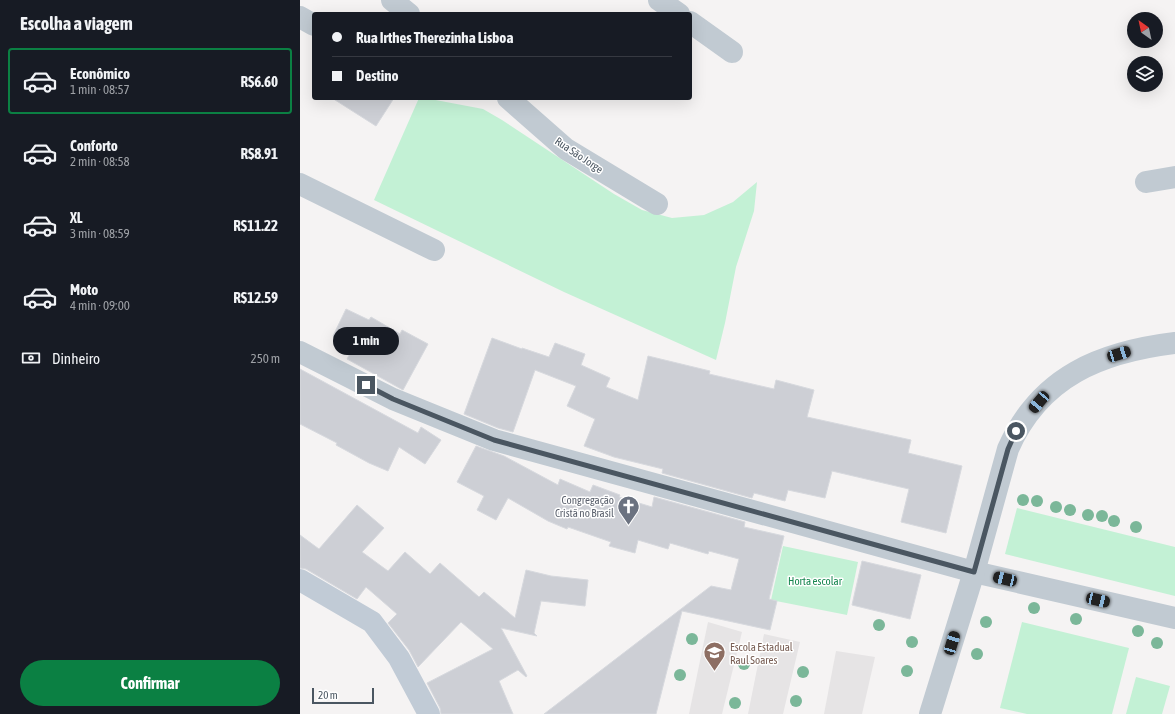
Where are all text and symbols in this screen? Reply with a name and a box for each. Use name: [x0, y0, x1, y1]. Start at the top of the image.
north arrow: [1127, 12, 1163, 48]
map controls: [1127, 12, 1163, 92]
text: Escolha a viagem: [20, 13, 133, 34]
text: Rua Irthes Therezinha Lisboa: [356, 29, 513, 46]
button: layers: [1127, 56, 1163, 92]
icon: car: [22, 63, 58, 99]
text: Econômico: [70, 65, 130, 82]
text: Destino: [356, 67, 399, 84]
text: R$6.60: [240, 73, 278, 90]
text: 1 min · 08:57: [70, 82, 130, 97]
icon: car: [22, 135, 58, 171]
street label: Rua São Jorge: [553, 135, 605, 175]
text: Conforto: [70, 137, 118, 154]
text: R$8.91: [240, 145, 278, 162]
text: 2 min · 08:58: [70, 154, 130, 169]
icon: car: [22, 207, 58, 243]
text: XL: [70, 209, 83, 226]
text: R$11.22: [233, 217, 278, 234]
text: 3 min · 08:59: [70, 226, 130, 241]
icon: car: [22, 279, 58, 315]
text: Moto: [70, 281, 98, 298]
text: R$12.59: [233, 289, 278, 306]
text: 4 min · 09:00: [70, 298, 130, 313]
callout: 1 min: [333, 327, 399, 355]
text: 1 min: [353, 333, 379, 348]
car: [1106, 345, 1132, 363]
icon: cash: [20, 347, 42, 369]
text: Dinheiro: [52, 350, 100, 367]
text: 250 m: [251, 351, 280, 366]
route end: [357, 376, 375, 394]
car: [1027, 389, 1051, 415]
route start: [1007, 422, 1025, 440]
church icon: Congregação Cristã no Brasil: [616, 493, 642, 526]
place label: Congregação Cristã no Brasil: [555, 494, 614, 519]
car: [992, 570, 1018, 588]
park label: Horta escolar: [788, 575, 843, 587]
car: [1085, 591, 1111, 609]
car: [943, 630, 961, 656]
school or university icon: Escola Estadual Raul Soares: [702, 640, 728, 673]
place label: Escola Estadual Raul Soares: [730, 641, 793, 666]
button: Confirmar: [20, 660, 280, 706]
scale bar: [312, 686, 374, 705]
text: 20 m: [318, 689, 338, 701]

